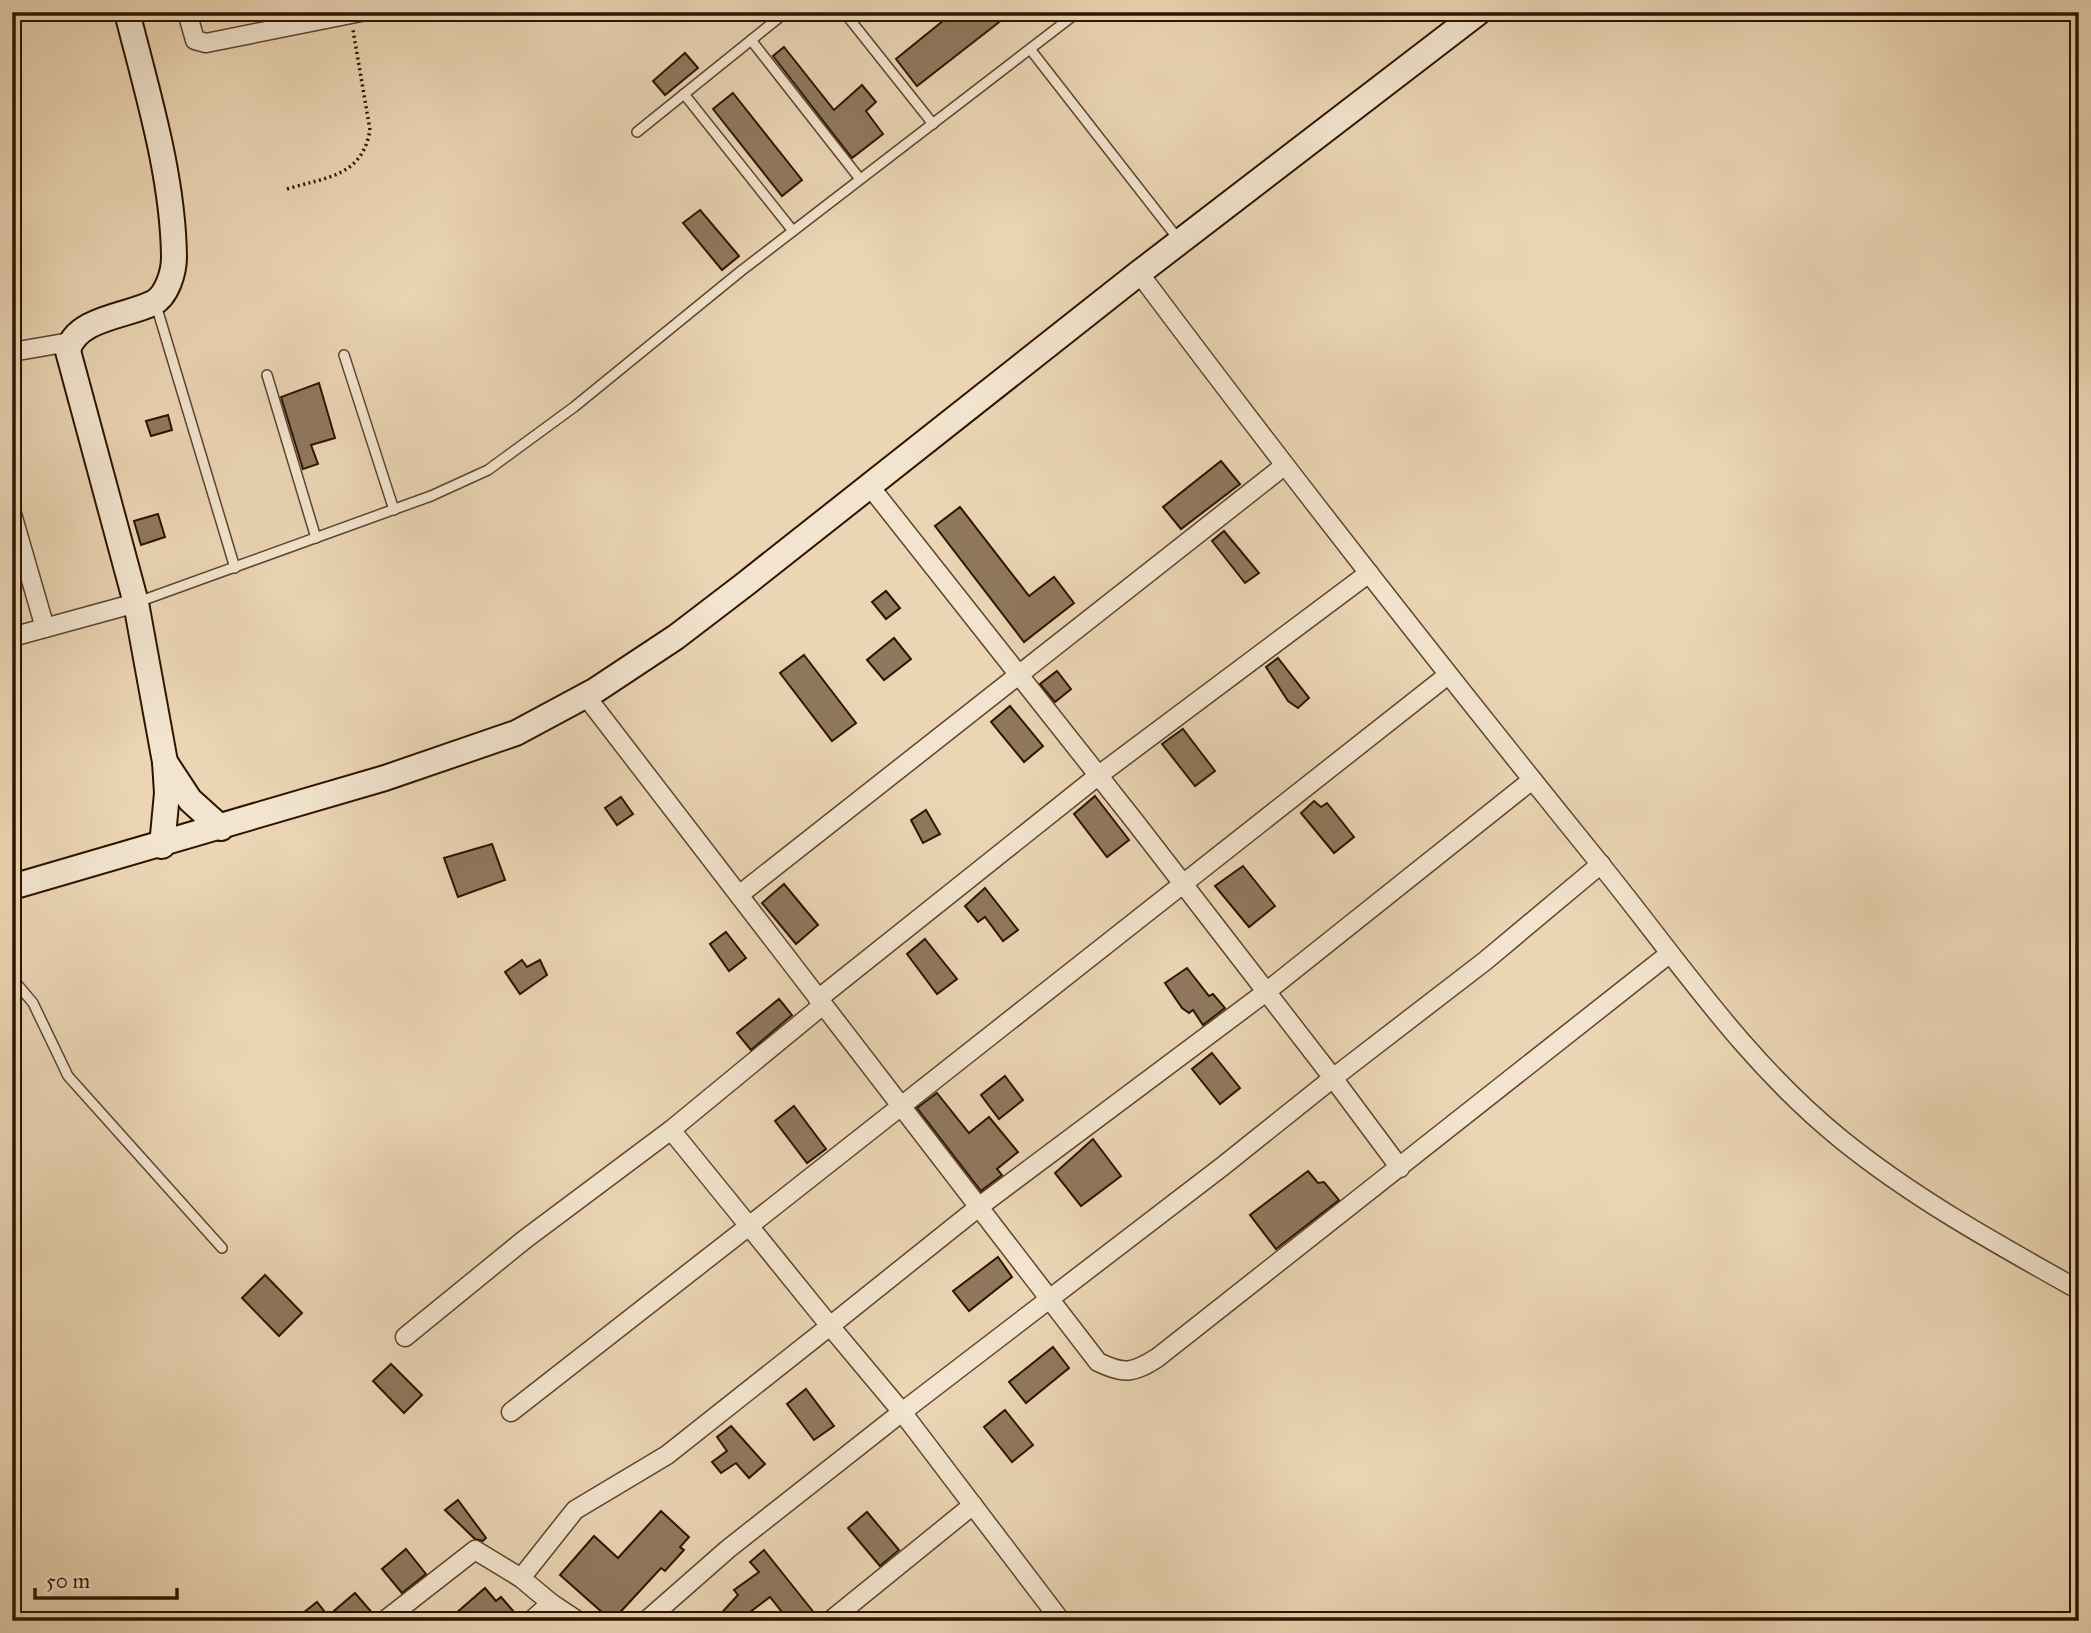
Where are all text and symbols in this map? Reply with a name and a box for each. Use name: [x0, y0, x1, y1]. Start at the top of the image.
scale bar: [35, 1556, 177, 1600]
text: 50 m: [46, 1568, 91, 1594]

